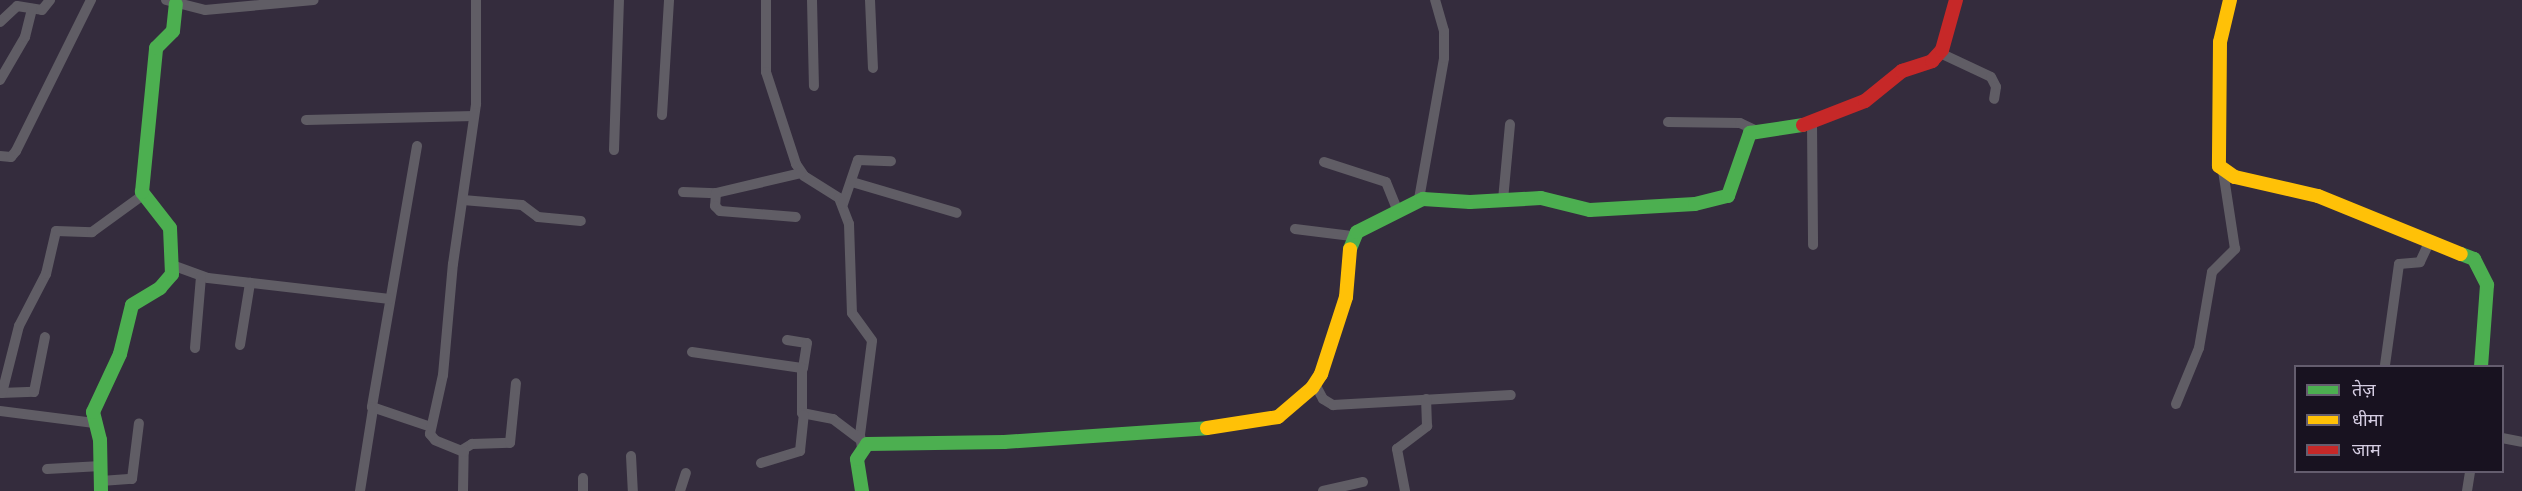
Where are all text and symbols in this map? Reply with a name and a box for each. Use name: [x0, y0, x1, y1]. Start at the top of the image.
legend: [2294, 365, 2504, 473]
text: तेज़: [2352, 377, 2376, 403]
text: धीमा: [2352, 407, 2383, 433]
text: जाम: [2352, 437, 2381, 463]

